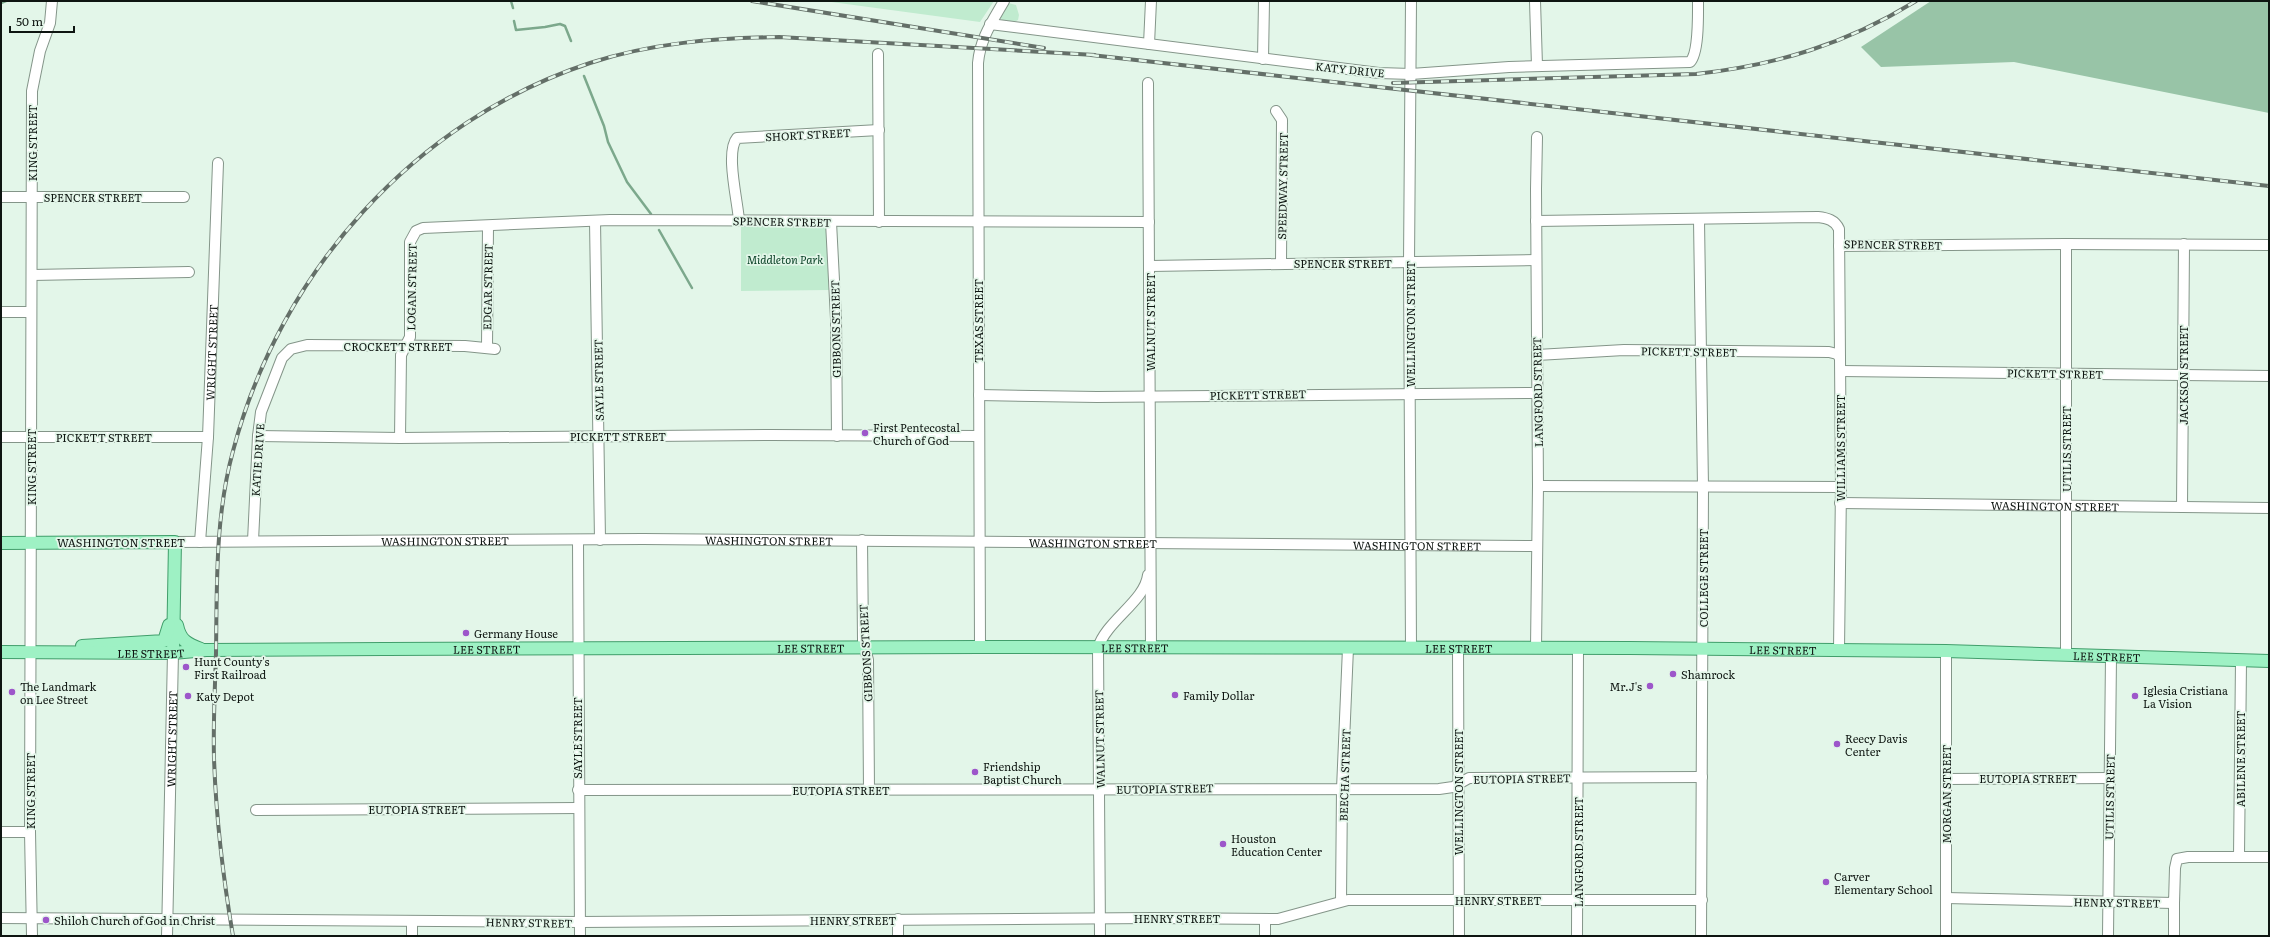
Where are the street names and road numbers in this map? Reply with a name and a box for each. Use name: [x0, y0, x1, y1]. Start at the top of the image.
street label: KATY DRIVE: [1315, 57, 1385, 81]
street label: KING STREET: [24, 105, 40, 181]
street label: SHORT STREET: [765, 124, 851, 144]
street label: SPEEDWAY STREET: [1273, 132, 1291, 240]
street label: SPENCER STREET: [44, 189, 142, 205]
street label: SPENCER STREET: [733, 212, 831, 230]
street label: SPENCER STREET: [1844, 235, 1942, 253]
street label: LOGAN STREET: [402, 243, 420, 331]
street label: EDGAR STREET: [478, 244, 496, 330]
street label: SPENCER STREET: [1294, 255, 1392, 271]
street label: WELLINGTON STREET: [1402, 261, 1418, 387]
street label: WALNUT STREET: [1142, 273, 1158, 371]
street label: TEXAS STREET: [970, 279, 986, 363]
street label: GIBBONS STREET: [826, 280, 844, 378]
street label: WRIGHT STREET: [201, 304, 221, 401]
street label: JACKSON STREET: [2175, 325, 2191, 425]
street label: LANGFORD STREET: [1528, 337, 1546, 447]
street label: CROCKETT STREET: [344, 338, 453, 354]
street label: SAYLE STREET: [589, 339, 607, 421]
street label: PICKETT STREET: [1641, 342, 1737, 360]
street label: PICKETT STREET: [2007, 364, 2103, 382]
street label: PICKETT STREET: [1210, 385, 1306, 403]
street label: WILLIAMS STREET: [1832, 394, 1848, 502]
street label: UTILIS STREET: [2058, 406, 2074, 492]
street label: KATIE DRIVE: [246, 423, 268, 497]
street label: PICKETT STREET: [570, 428, 666, 444]
street label: KING STREET: [23, 429, 39, 505]
street label: PICKETT STREET: [56, 429, 152, 445]
street label: WASHINGTON STREET: [1991, 497, 2119, 514]
street label: COLLEGE STREET: [1695, 529, 1711, 627]
street label: WASHINGTON STREET: [705, 531, 833, 548]
street label: WASHINGTON STREET: [381, 532, 509, 549]
street label: WASHINGTON STREET: [57, 534, 185, 550]
street label: WASHINGTON STREET: [1029, 534, 1157, 551]
street label: WASHINGTON STREET: [1353, 537, 1481, 554]
street label: GIBBONS STREET: [854, 604, 876, 702]
street label: LEE STREET: [777, 639, 845, 656]
street label: LEE STREET: [1101, 639, 1169, 655]
street label: LEE STREET: [1425, 640, 1493, 656]
street label: LEE STREET: [453, 641, 521, 657]
street label: LEE STREET: [1749, 641, 1817, 658]
street label: LEE STREET: [117, 644, 185, 661]
street label: LEE STREET: [2073, 647, 2141, 665]
street label: WALNUT STREET: [1090, 690, 1108, 788]
street label: WRIGHT STREET: [162, 691, 180, 788]
street label: SAYLE STREET: [569, 697, 585, 779]
street label: ABILENE STREET: [2232, 711, 2248, 807]
street label: BEECHA STREET: [1334, 728, 1354, 822]
street label: WELLINGTON STREET: [1450, 729, 1466, 855]
street label: MORGAN STREET: [1938, 745, 1954, 843]
street label: KING STREET: [22, 753, 38, 829]
street label: UTILIS STREET: [2100, 754, 2118, 840]
street label: EUTOPIA STREET: [1473, 769, 1571, 787]
street label: EUTOPIA STREET: [1979, 770, 2077, 786]
street label: EUTOPIA STREET: [1116, 779, 1214, 797]
street label: EUTOPIA STREET: [792, 782, 890, 798]
street label: LANGFORD STREET: [1570, 797, 1586, 907]
street label: EUTOPIA STREET: [368, 801, 466, 817]
street label: HENRY STREET: [1455, 892, 1541, 908]
street label: HENRY STREET: [2074, 893, 2160, 911]
street label: HENRY STREET: [1134, 910, 1220, 926]
street label: HENRY STREET: [810, 912, 896, 928]
street label: HENRY STREET: [486, 913, 572, 931]

